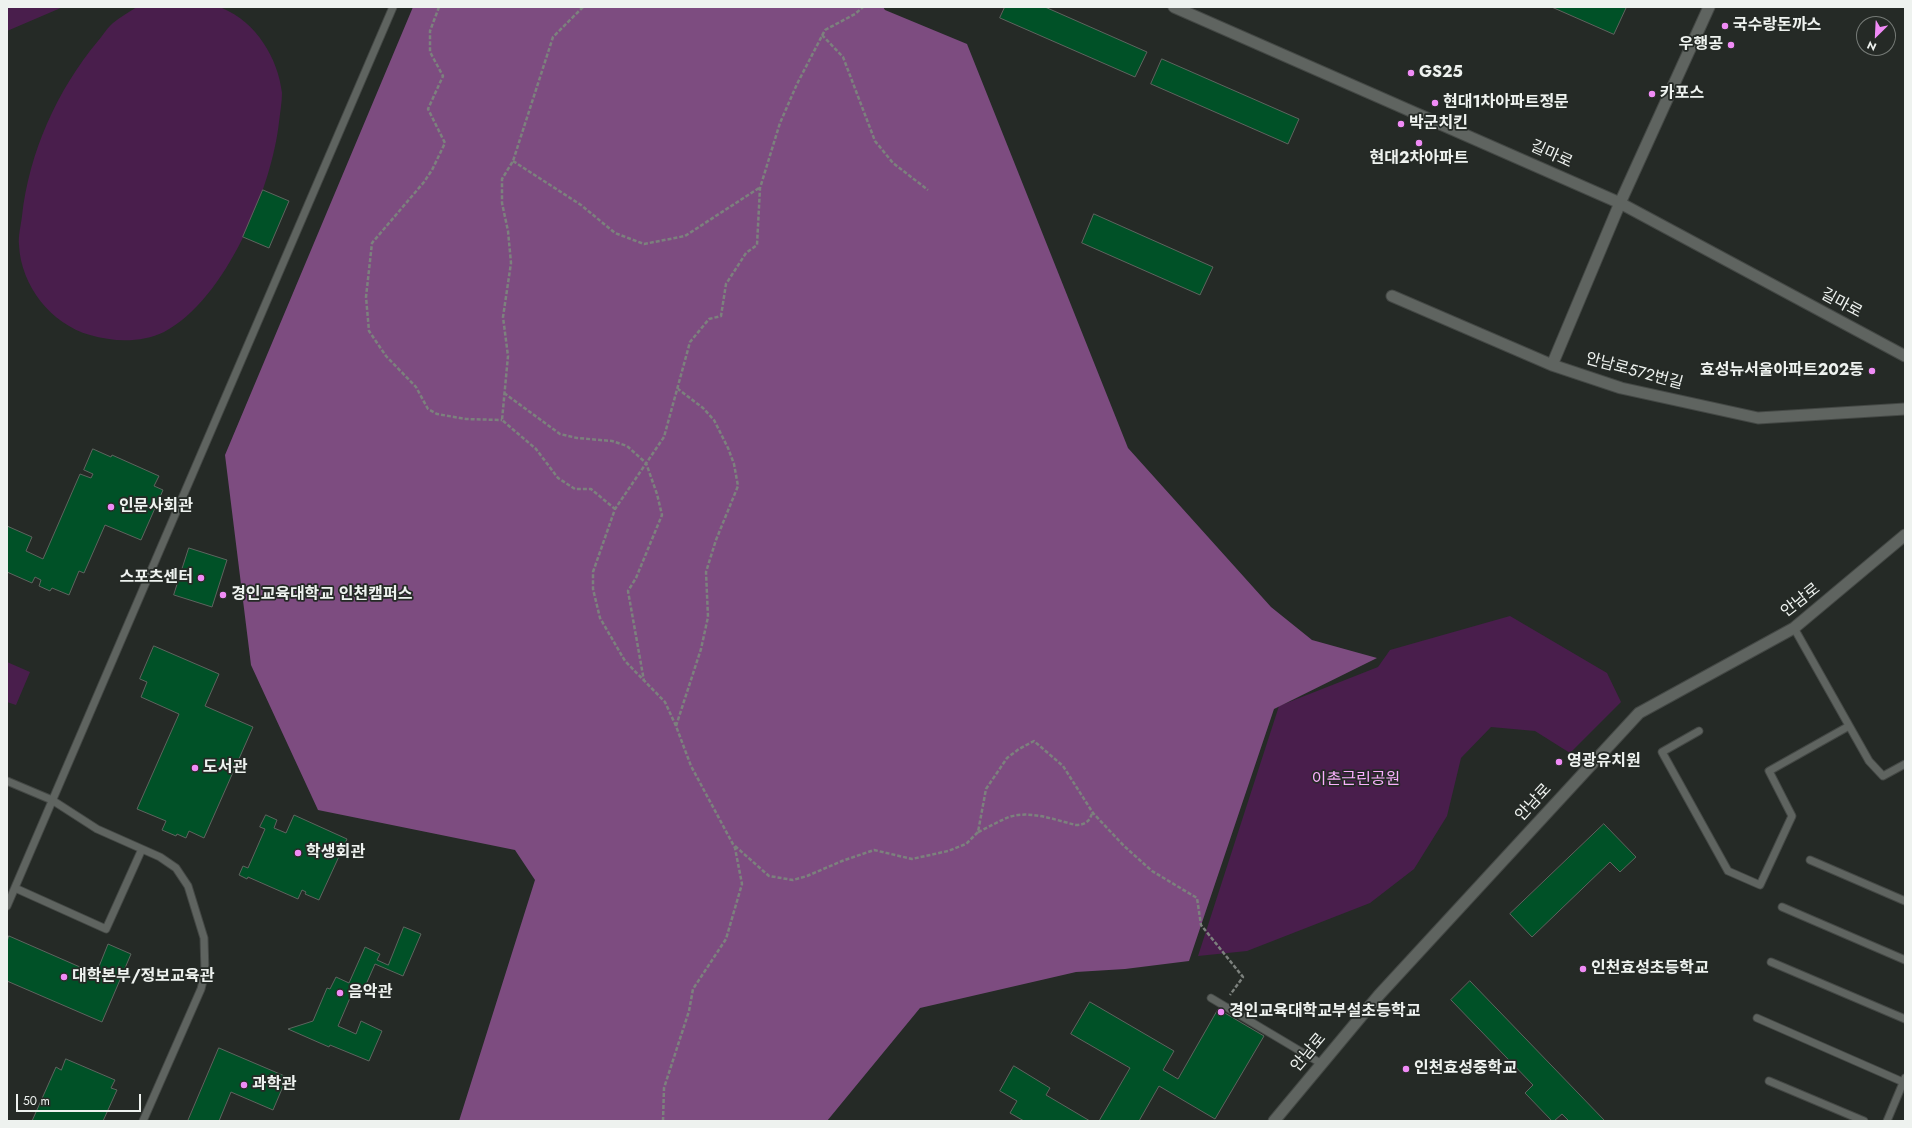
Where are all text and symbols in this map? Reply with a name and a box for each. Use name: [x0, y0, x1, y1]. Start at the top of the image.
place label: 국수랑돈까스: [1733, 16, 1821, 36]
north arrow: [1856, 16, 1896, 56]
marker: 국수랑돈까스: [1720, 21, 1730, 31]
place label: 우행공: [1679, 35, 1723, 55]
text: N: [1864, 37, 1879, 55]
marker: 우행공: [1726, 40, 1736, 50]
place label: GS25: [1419, 63, 1463, 83]
marker: GS25: [1406, 68, 1416, 78]
place label: 카포스: [1660, 84, 1704, 104]
marker: 카포스: [1647, 89, 1657, 99]
place label: 현대1차아파트정문: [1443, 93, 1569, 113]
marker: 현대1차아파트정문: [1430, 98, 1440, 108]
place label: 박군치킨: [1409, 114, 1468, 134]
marker: 박군치킨: [1396, 119, 1406, 129]
street label: 길마로: [1527, 137, 1575, 173]
marker: 현대2차아파트: [1414, 138, 1424, 148]
place label: 현대2차아파트: [1370, 149, 1468, 169]
street label: 길마로: [1817, 285, 1865, 323]
street label: 안남로572번길: [1583, 350, 1685, 394]
place label: 효성뉴서울아파트202동: [1700, 361, 1864, 381]
marker: 효성뉴서울아파트202동: [1867, 366, 1877, 376]
place label: 인문사회관: [119, 497, 193, 517]
marker: 인문사회관: [106, 502, 116, 512]
place label: 스포츠센터: [119, 568, 193, 588]
marker: 스포츠센터: [196, 573, 206, 583]
street label: 안남로: [1778, 580, 1824, 622]
place label: 경인교육대학교 인천캠퍼스: [231, 585, 412, 605]
marker: 경인교육대학교 인천캠퍼스: [218, 590, 228, 600]
place label: 영광유치원: [1567, 752, 1641, 772]
marker: 영광유치원: [1554, 757, 1564, 767]
place label: 도서관: [203, 758, 247, 778]
marker: 도서관: [190, 763, 200, 773]
park label: 이촌근린공원: [1312, 770, 1400, 790]
street label: 안남로: [1512, 780, 1556, 826]
place label: 학생회관: [306, 843, 365, 863]
marker: 학생회관: [293, 848, 303, 858]
place label: 인천효성초등학교: [1591, 959, 1709, 979]
marker: 인천효성초등학교: [1578, 964, 1588, 974]
place label: 대학본부/정보교육관: [72, 967, 214, 987]
marker: 대학본부/정보교육관: [59, 972, 69, 982]
place label: 음악관: [348, 983, 392, 1003]
marker: 음악관: [335, 988, 345, 998]
place label: 경인교육대학교부설초등학교: [1229, 1002, 1420, 1022]
marker: 경인교육대학교부설초등학교: [1216, 1007, 1226, 1017]
street label: 안남로: [1287, 1030, 1331, 1076]
place label: 인천효성중학교: [1414, 1059, 1517, 1079]
marker: 인천효성중학교: [1401, 1064, 1411, 1074]
place label: 과학관: [252, 1075, 296, 1095]
marker: 과학관: [239, 1080, 249, 1090]
scale bar: [18, 1086, 143, 1112]
text: 50 m: [23, 1092, 50, 1110]

